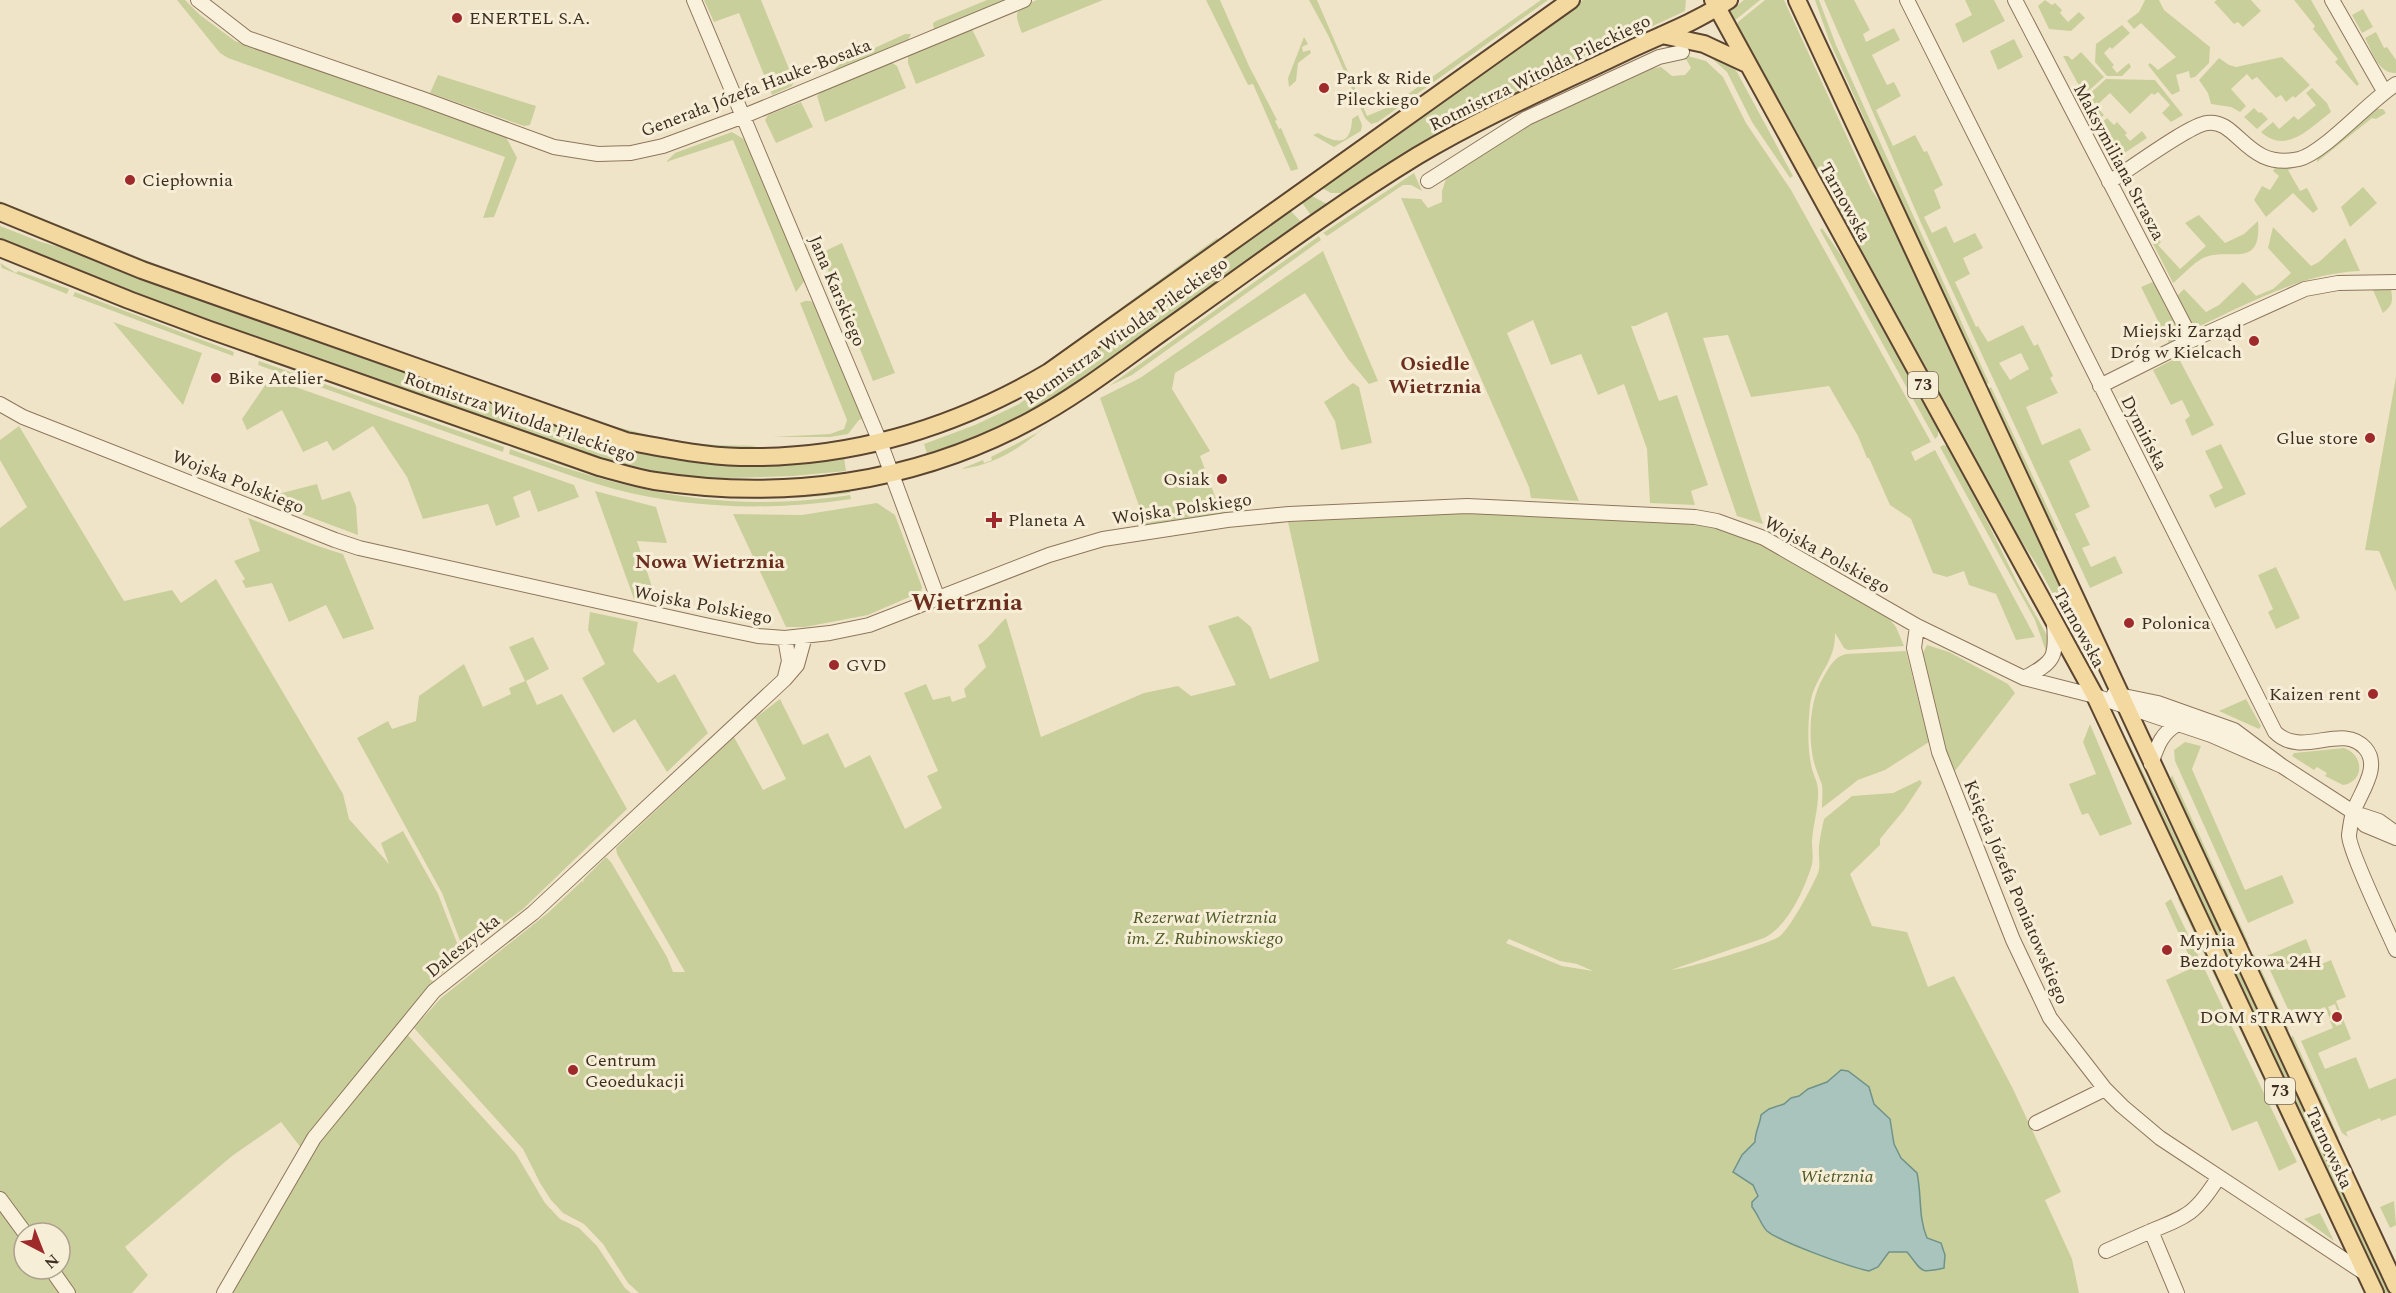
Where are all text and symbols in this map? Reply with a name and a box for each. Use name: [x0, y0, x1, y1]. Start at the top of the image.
place label: ENERTEL S.A.: [469, 5, 590, 32]
street label: Rotmistrza Witolda Pileckiego: [1425, 8, 1655, 138]
marker: ENERTEL S.A.: [450, 11, 464, 25]
street label: Generała Józefa Hauke-Bosaka: [637, 31, 875, 144]
place label: Park & Ride Pileckiego: [1336, 65, 1431, 113]
street label: Maksymiliana Strasza: [2066, 79, 2172, 245]
marker: Park & Ride Pileckiego: [1317, 81, 1331, 95]
street label: Tarnowska: [1812, 157, 1878, 247]
place label: Ciepłownia: [142, 167, 233, 194]
marker: Ciepłownia: [123, 173, 137, 187]
street label: Jana Karskiego: [801, 231, 873, 351]
street label: Rotmistrza Witolda Pileckiego: [1019, 250, 1233, 412]
place label: Miejski Zarząd Dróg w Kielcach: [2110, 318, 2242, 366]
marker: Miejski Zarząd Dróg w Kielcach: [2247, 334, 2261, 348]
district label: Osiedle Wietrznia: [1389, 349, 1482, 402]
place label: Bike Atelier: [228, 365, 323, 392]
street label: Rotmistrza Witolda Pileckiego: [401, 365, 639, 469]
marker: Bike Atelier: [209, 371, 223, 385]
road number: 73: [1908, 372, 1938, 398]
street label: Dymińska: [2114, 391, 2174, 475]
place label: Glue store: [2276, 425, 2358, 452]
marker: Glue store: [2363, 431, 2377, 445]
street label: Wojska Polskiego: [168, 443, 308, 521]
place label: Osiak: [1163, 466, 1210, 493]
marker: Osiak: [1215, 472, 1229, 486]
street label: Wojska Polskiego: [1110, 486, 1254, 532]
place label: Planeta A: [1008, 507, 1086, 534]
street label: Wojska Polskiego: [1759, 509, 1895, 601]
marker: Planeta A: [985, 511, 1003, 529]
district label: Nowa Wietrznia: [635, 547, 786, 577]
street label: Wojska Polskiego: [631, 578, 775, 632]
street label: Tarnowska: [2046, 583, 2112, 673]
district label: Wietrznia: [911, 585, 1023, 621]
place label: Polonica: [2141, 610, 2210, 637]
marker: Polonica: [2122, 616, 2136, 630]
place label: GVD: [846, 652, 887, 679]
marker: GVD: [827, 658, 841, 672]
place label: Kaizen rent: [2269, 681, 2361, 708]
marker: Kaizen rent: [2366, 687, 2380, 701]
street label: Księcia Józefa Poniatowskiego: [1956, 776, 2076, 1008]
park label: Rezerwat Wietrznia im. Z. Rubinowskiego: [1127, 904, 1283, 952]
street label: Daleszycka: [420, 907, 506, 984]
place label: Myjnia Bezdotykowa 24H: [2179, 927, 2322, 975]
marker: Myjnia Bezdotykowa 24H: [2160, 943, 2174, 957]
place label: DOM sTRAWY: [2200, 1004, 2325, 1031]
marker: DOM sTRAWY: [2330, 1010, 2344, 1024]
place label: Centrum Geoedukacji: [585, 1047, 685, 1095]
marker: Centrum Geoedukacji: [566, 1063, 580, 1077]
road number: 73: [2265, 1078, 2295, 1104]
street label: Tarnowska: [2298, 1103, 2360, 1194]
park label: Wietrznia: [1800, 1163, 1874, 1190]
north arrow: [12, 1221, 72, 1281]
text: N: [38, 1248, 64, 1275]

